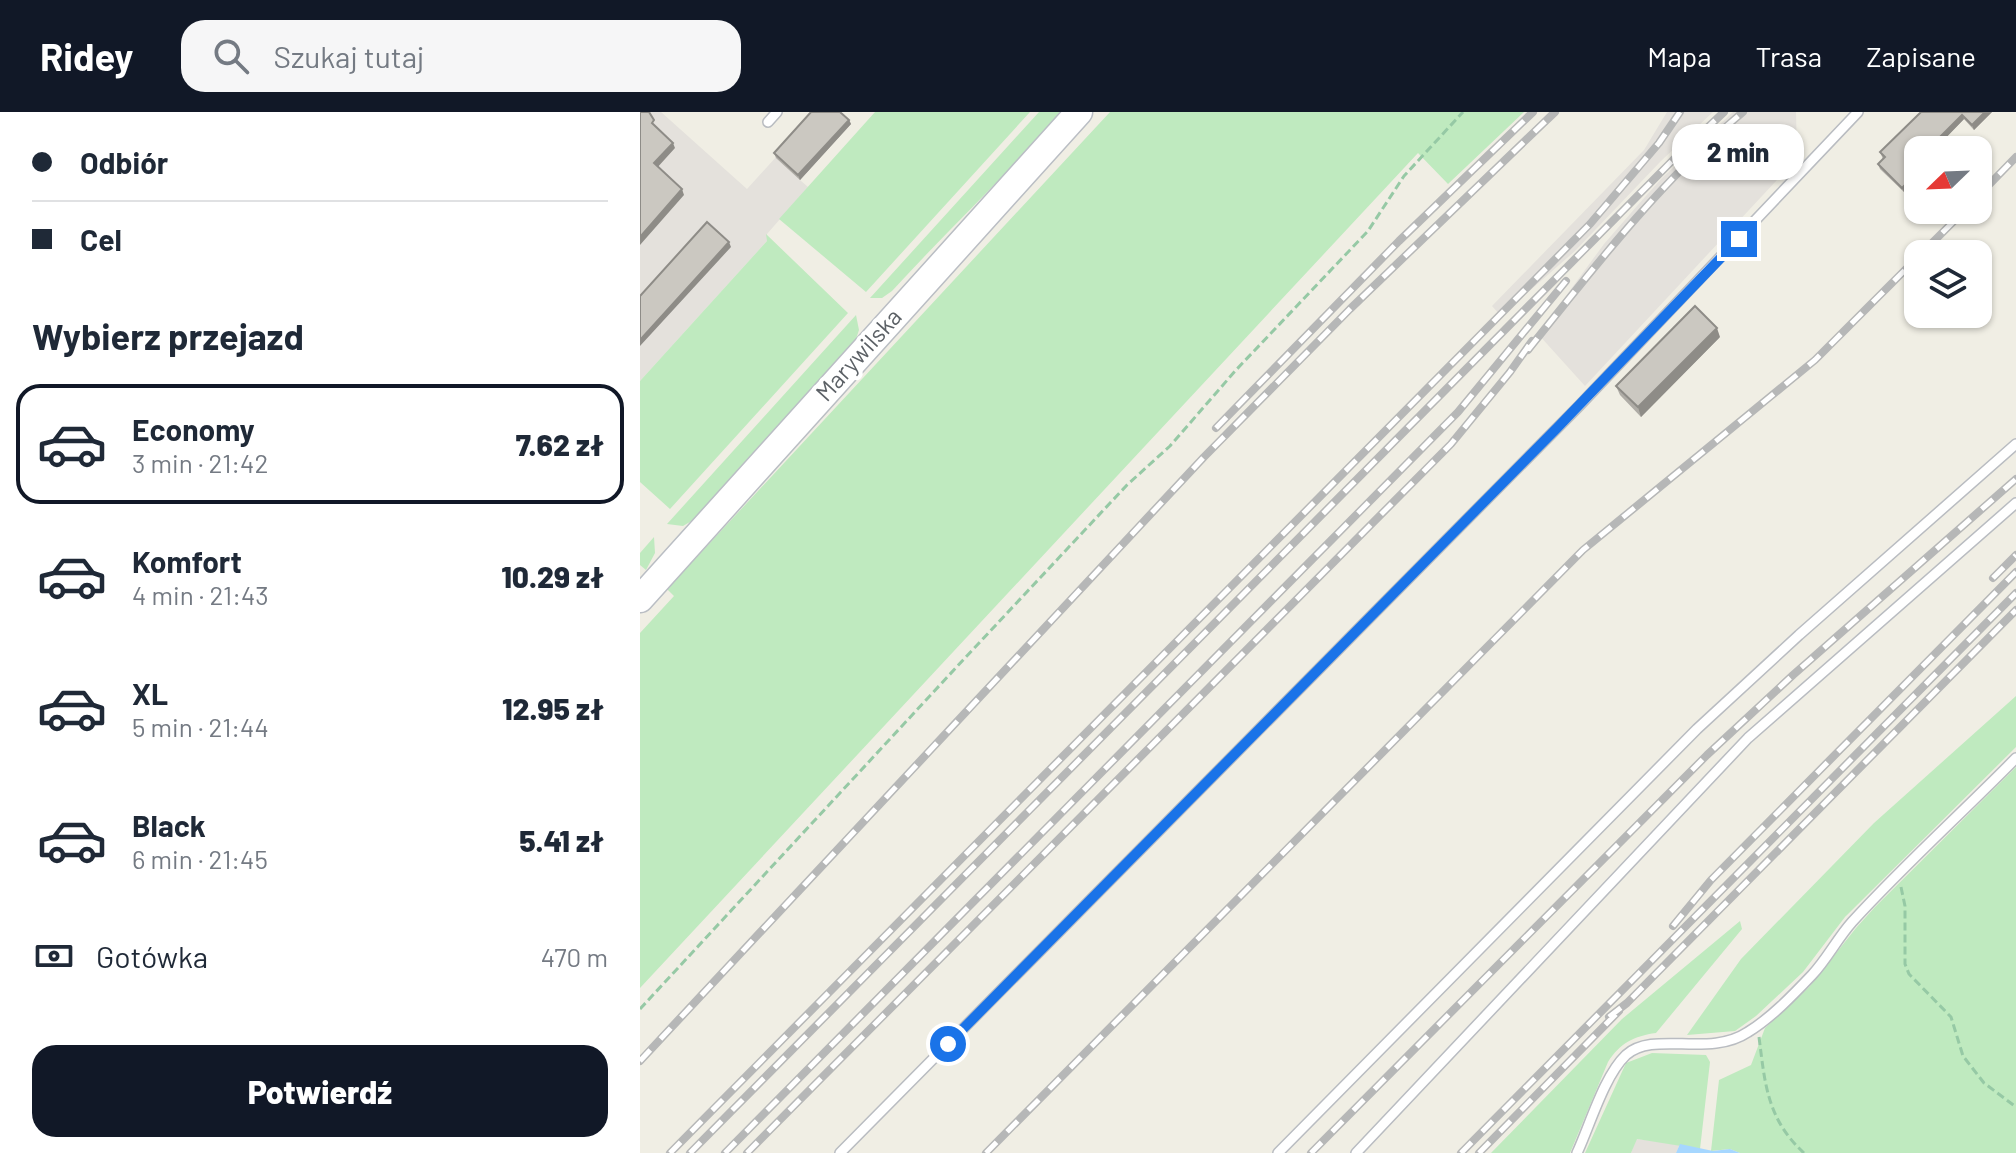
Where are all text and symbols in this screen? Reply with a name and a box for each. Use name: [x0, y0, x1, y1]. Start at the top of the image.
search box: [181, 20, 741, 92]
text: Ridey: [40, 33, 133, 79]
icon: search: [209, 34, 253, 78]
text: Szukaj tutaj: [273, 38, 424, 74]
text: Mapa: [1647, 39, 1711, 73]
text: Trasa: [1755, 39, 1822, 73]
text: Zapisane: [1866, 39, 1976, 73]
callout: 2 min: [1673, 123, 1805, 179]
text: 2 min: [1707, 136, 1769, 167]
north arrow: [1904, 136, 1992, 224]
map controls: [1904, 136, 1992, 328]
text: Odbiór: [80, 144, 168, 180]
text: Cel: [80, 221, 122, 257]
route end: [1721, 221, 1757, 257]
button: layers: [1904, 240, 1992, 328]
street label: Marywilska: [809, 302, 907, 406]
text: Wybierz przejazd: [32, 314, 304, 357]
icon: car: [36, 408, 108, 480]
text: Economy: [132, 411, 255, 447]
text: 7.62 zł: [516, 426, 604, 462]
text: 3 min · 21:42: [132, 447, 268, 478]
icon: car: [36, 540, 108, 612]
text: Komfort: [132, 543, 242, 579]
text: 10.29 zł: [501, 558, 604, 594]
text: 4 min · 21:43: [132, 579, 269, 610]
icon: car: [36, 672, 108, 744]
text: XL: [132, 675, 168, 711]
text: 12.95 zł: [502, 690, 604, 726]
text: 5 min · 21:44: [132, 711, 269, 742]
icon: car: [36, 804, 108, 876]
text: Black: [132, 807, 206, 843]
text: 5.41 zł: [519, 822, 604, 858]
text: 6 min · 21:45: [132, 843, 268, 874]
icon: cash: [32, 934, 76, 978]
text: Gotówka: [96, 938, 208, 974]
text: 470 m: [541, 941, 608, 972]
route start: [930, 1026, 966, 1062]
button: Potwierdź: [32, 1045, 608, 1137]

